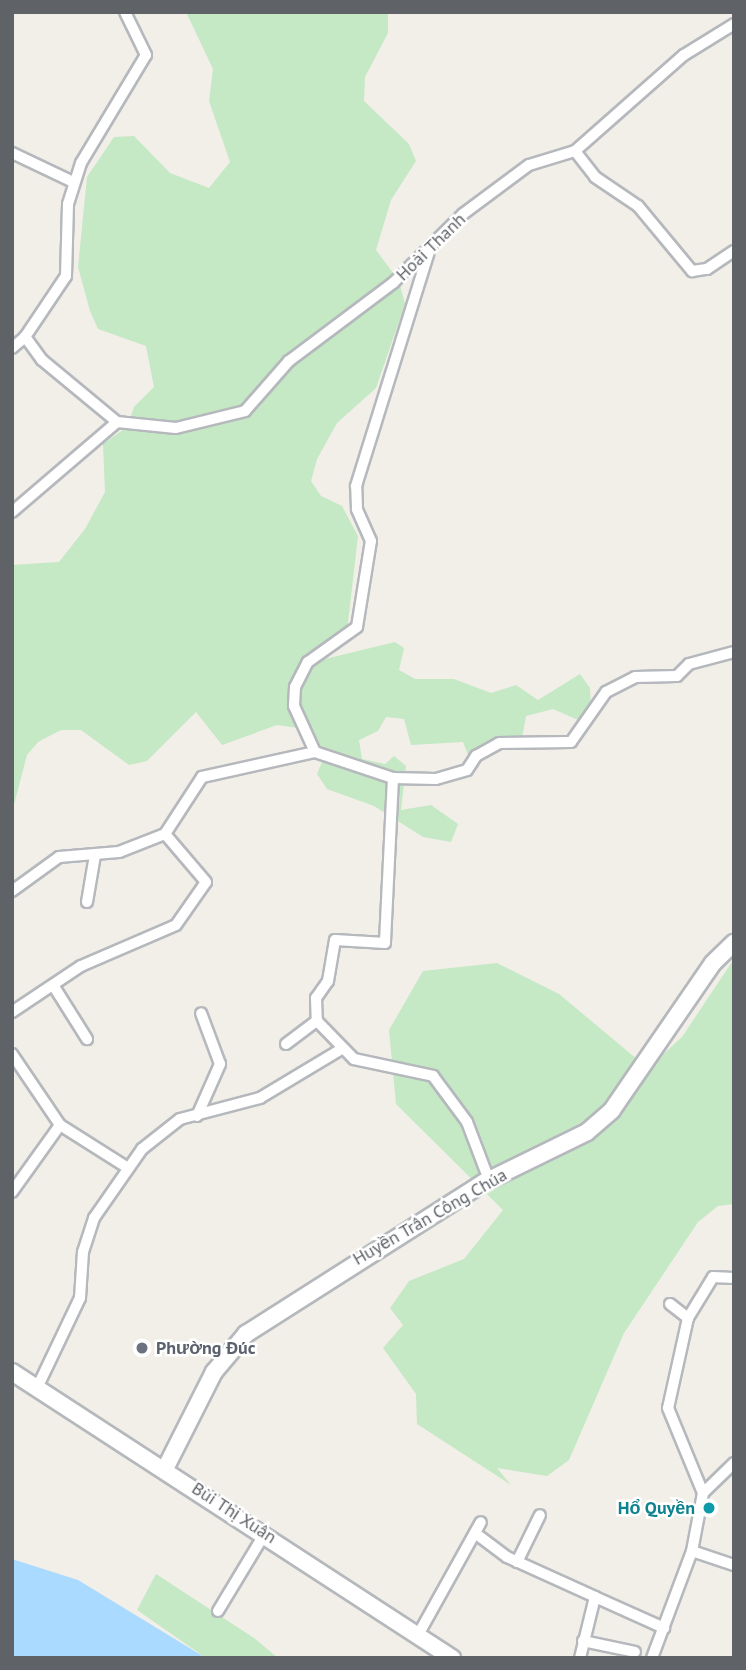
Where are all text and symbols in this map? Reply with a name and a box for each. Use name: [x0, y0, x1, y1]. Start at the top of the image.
street label: Hoài Thanh: [392, 208, 470, 286]
street label: Huyền Trân Công Chúa: [349, 1164, 511, 1270]
place label: Phường Đúc: [156, 1337, 255, 1359]
marker: Phường Đúc: [134, 1340, 150, 1356]
street label: Bùi Thị Xuân: [187, 1477, 281, 1549]
place label: Hổ Quyền: [618, 1497, 695, 1519]
marker: Hổ Quyền: [701, 1500, 717, 1516]

